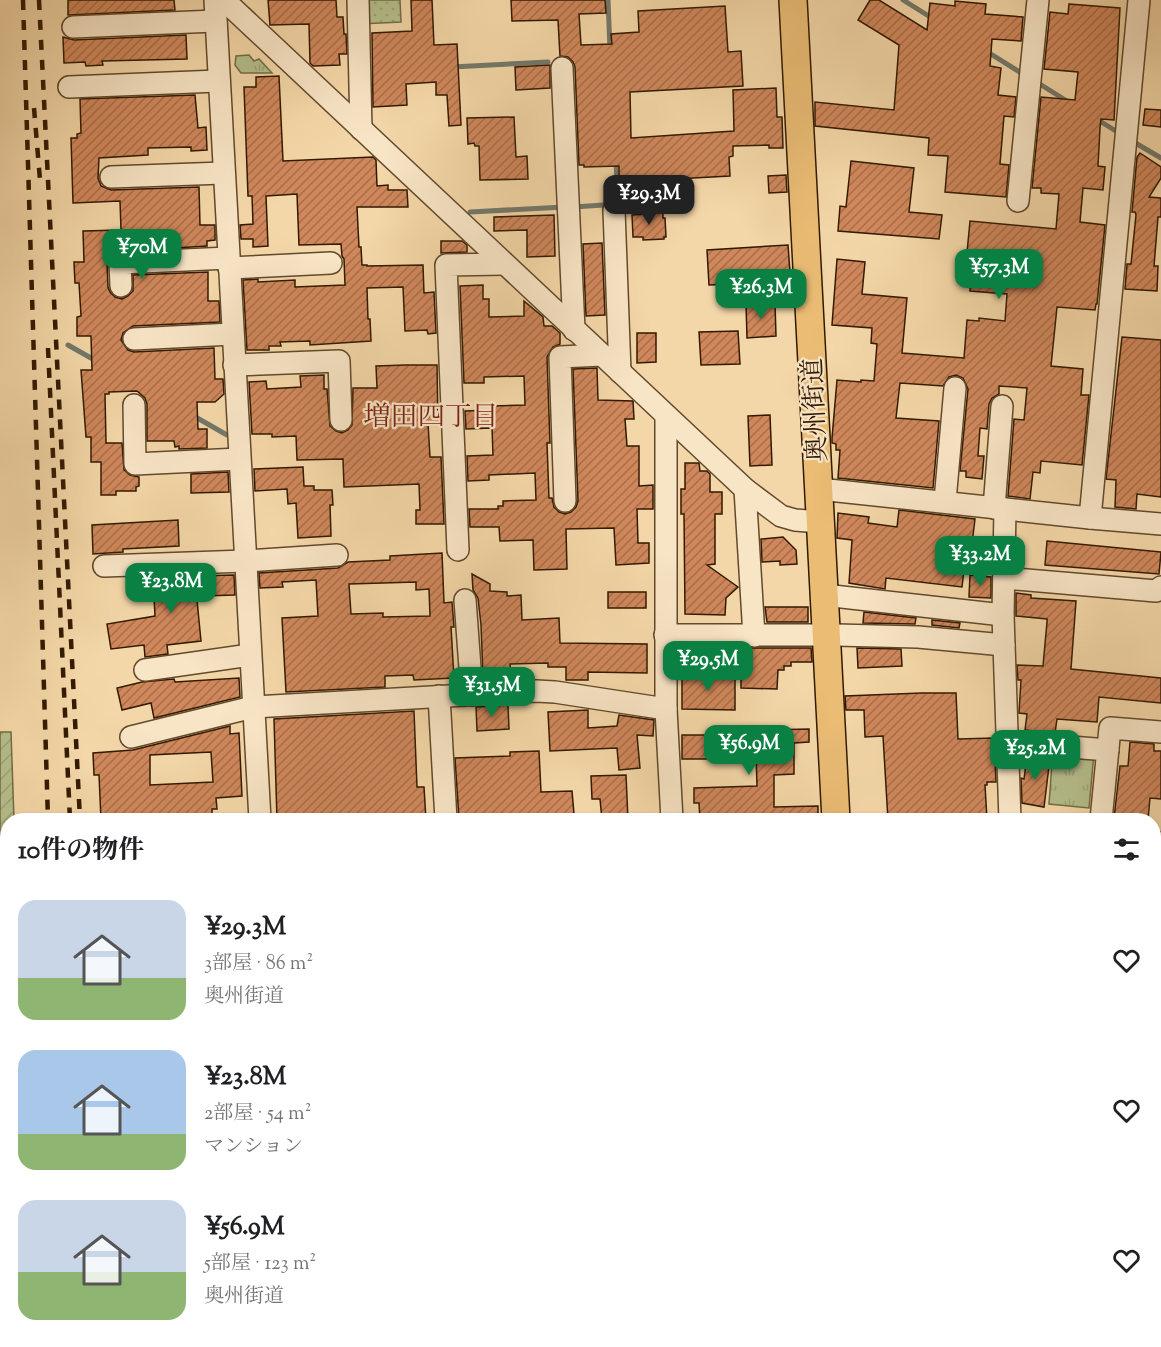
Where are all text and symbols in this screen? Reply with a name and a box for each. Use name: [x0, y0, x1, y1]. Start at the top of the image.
pin: ¥29.3M: [600, 175, 698, 226]
text: ¥29.3M: [617, 180, 681, 209]
pin: ¥70M: [106, 229, 178, 280]
text: ¥70M: [116, 234, 168, 263]
pin: ¥57.3M: [950, 249, 1048, 300]
text: ¥57.3M: [969, 254, 1029, 283]
pin: ¥26.3M: [712, 269, 810, 320]
text: ¥26.3M: [729, 274, 793, 303]
street label: 奥州街道: [795, 357, 838, 463]
district label: 増田四丁目: [364, 399, 499, 438]
pin: ¥33.2M: [931, 536, 1029, 587]
text: ¥33.2M: [949, 541, 1011, 570]
pin: ¥23.8M: [122, 563, 220, 614]
text: ¥23.8M: [139, 568, 203, 597]
pin: ¥29.5M: [659, 641, 757, 692]
text: ¥29.5M: [677, 646, 739, 675]
pin: ¥31.5M: [443, 667, 541, 718]
text: ¥31.5M: [463, 672, 521, 701]
pin: ¥56.9M: [700, 725, 798, 776]
text: ¥56.9M: [718, 730, 780, 759]
pin: ¥25.2M: [986, 730, 1084, 781]
text: ¥25.2M: [1004, 735, 1066, 764]
text: 10件の物件: [18, 833, 144, 870]
icon: filters: [1110, 833, 1143, 866]
text: ¥29.3M: [204, 909, 286, 946]
icon: home: [66, 924, 138, 996]
icon: heart: [1110, 944, 1143, 977]
text: 3部屋 · 86 m²: [204, 950, 313, 979]
text: 奥州街道: [204, 983, 284, 1012]
text: ¥23.8M: [204, 1059, 286, 1096]
icon: home: [66, 1074, 138, 1146]
icon: heart: [1110, 1094, 1143, 1127]
text: 2部屋 · 54 m²: [204, 1100, 311, 1129]
text: マンション: [204, 1133, 303, 1162]
text: ¥56.9M: [204, 1209, 285, 1246]
icon: home: [66, 1224, 138, 1296]
icon: heart: [1110, 1244, 1143, 1277]
text: 5部屋 · 123 m²: [204, 1250, 316, 1279]
text: 奥州街道: [204, 1283, 284, 1312]

